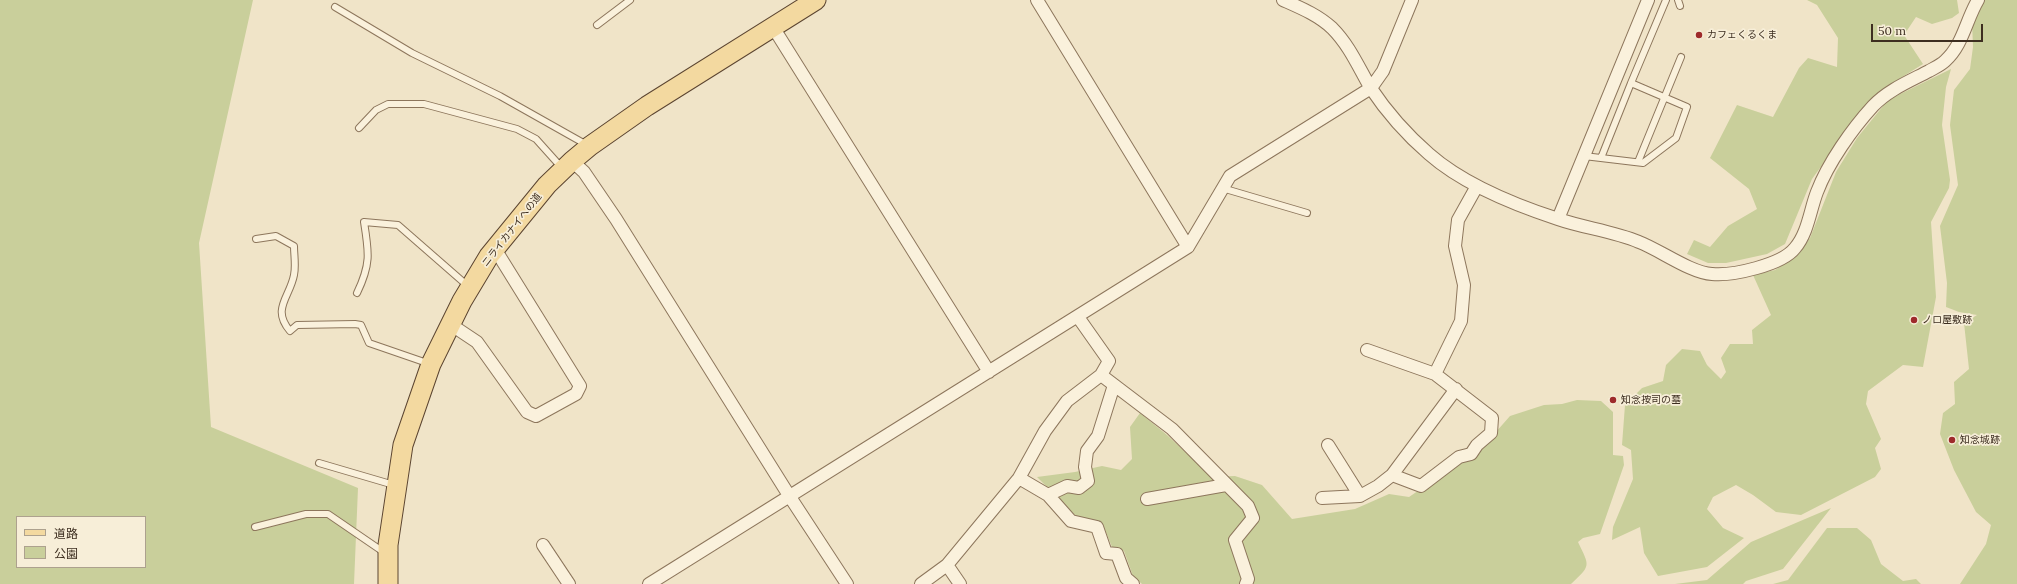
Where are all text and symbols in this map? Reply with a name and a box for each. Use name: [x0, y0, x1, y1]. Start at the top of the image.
scale bar: [1873, 16, 1985, 42]
text: 50 m: [1878, 23, 1906, 38]
place label: カフェくるくま: [1707, 29, 1777, 41]
marker: カフェくるくま: [1694, 30, 1704, 40]
street label: ニライカナイへの道: [480, 191, 544, 269]
place label: ノロ屋敷跡: [1922, 314, 1972, 326]
marker: ノロ屋敷跡: [1909, 315, 1919, 325]
place label: 知念按司の墓: [1621, 394, 1681, 406]
marker: 知念按司の墓: [1608, 395, 1618, 405]
place label: 知念城跡: [1960, 434, 2000, 446]
marker: 知念城跡: [1947, 435, 1957, 445]
legend: [16, 516, 146, 568]
text: 道路: [54, 526, 78, 541]
text: 公園: [54, 546, 78, 561]

